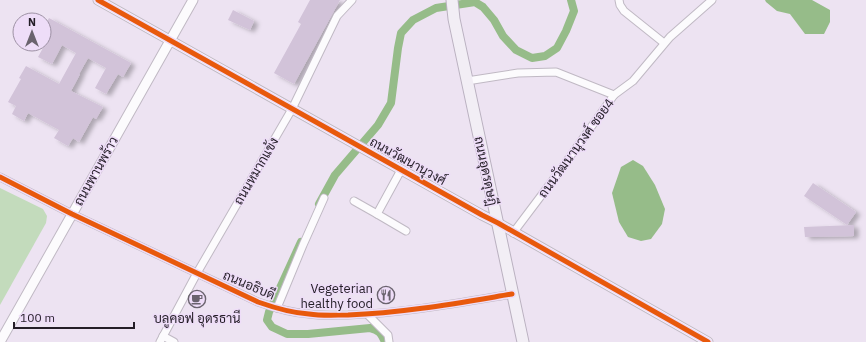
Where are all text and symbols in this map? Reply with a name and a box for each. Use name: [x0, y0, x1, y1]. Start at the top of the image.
north arrow: [12, 12, 52, 52]
text: N: [28, 15, 36, 29]
street label: ถนนวัฒนานุวงศ์ ซอย4: [533, 94, 619, 202]
street label: ถนนวัฒนานุวงศ์: [366, 132, 450, 190]
street label: ถนนพานพร้าว: [69, 133, 122, 209]
street label: ถนนหมากแข้ง: [229, 134, 282, 208]
street label: ถนนอุดรดุษฎี: [469, 135, 503, 207]
street label: ถนนอธิบดี: [220, 266, 278, 304]
place label: Vegeterian healthy food: [300, 280, 373, 312]
restaurant icon: Vegeterian healthy food: [376, 285, 396, 305]
cafe icon: บลูคอฟ อุดรธานี: [187, 289, 207, 309]
scale bar: [14, 304, 134, 330]
place label: บลูคอฟ อุดรธานี: [153, 309, 241, 328]
text: 100 m: [20, 310, 55, 325]

